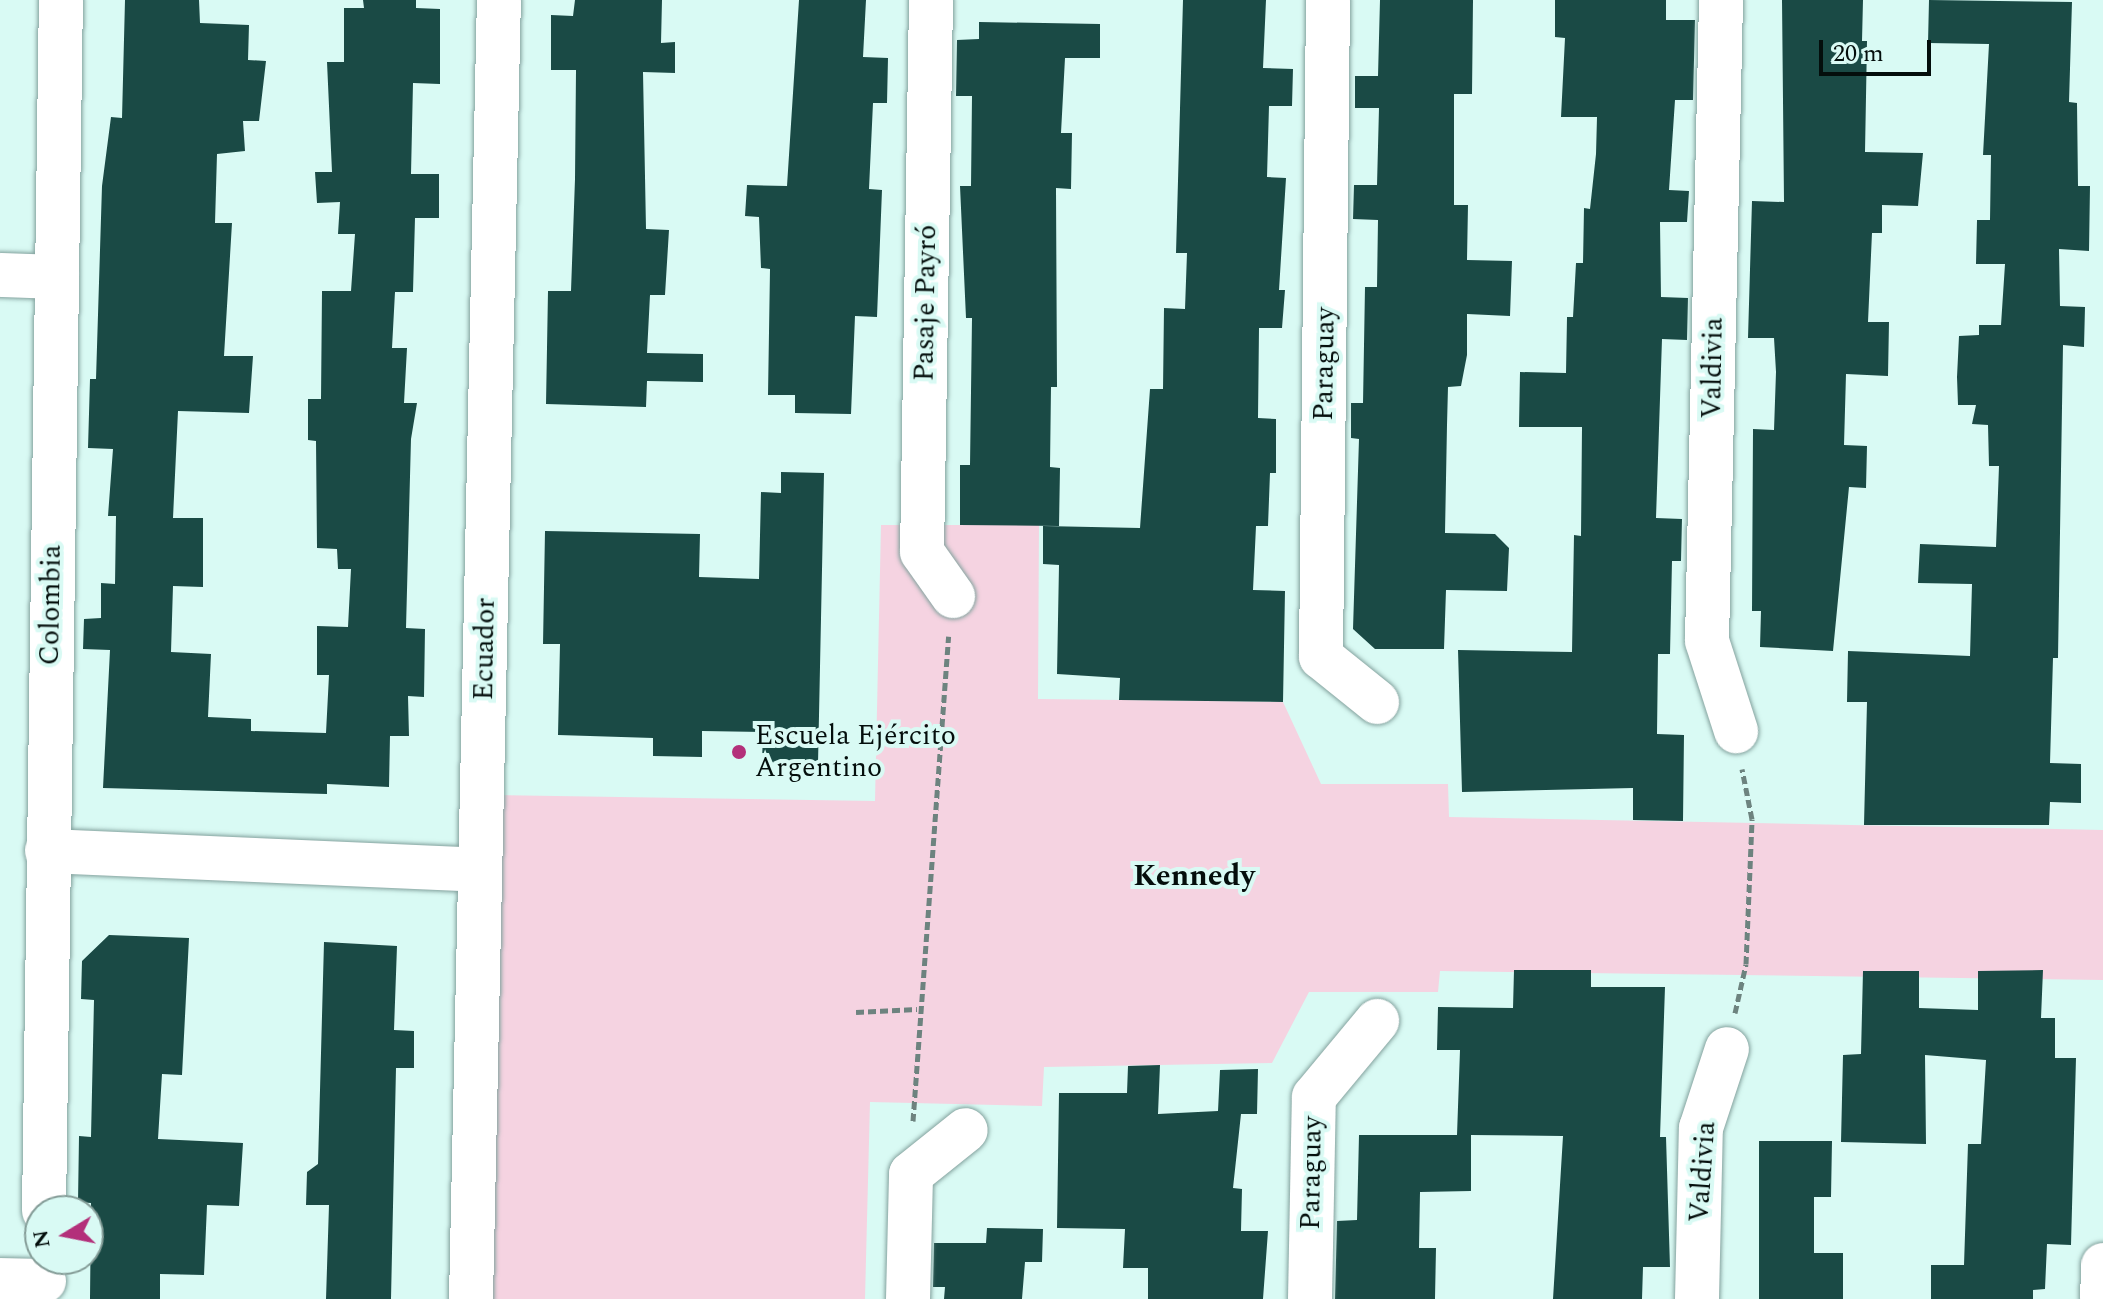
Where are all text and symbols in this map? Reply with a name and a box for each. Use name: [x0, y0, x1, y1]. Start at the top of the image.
scale bar: [1823, 24, 1935, 74]
text: 20 m: [1833, 36, 1884, 72]
street label: Pasaje Payró: [908, 224, 944, 382]
street label: Paraguay: [1307, 307, 1343, 421]
street label: Valdivia: [1695, 317, 1731, 419]
street label: Colombia: [33, 544, 69, 666]
street label: Ecuador: [467, 597, 503, 701]
place label: Escuela Ejército Argentino: [755, 719, 956, 785]
marker: Escuela Ejército Argentino: [730, 743, 748, 761]
district label: Kennedy: [1133, 858, 1255, 894]
street label: Paraguay: [1294, 1116, 1330, 1230]
street label: Valdivia: [1683, 1120, 1723, 1224]
north arrow: [24, 1195, 104, 1275]
text: N: [24, 1227, 60, 1251]

